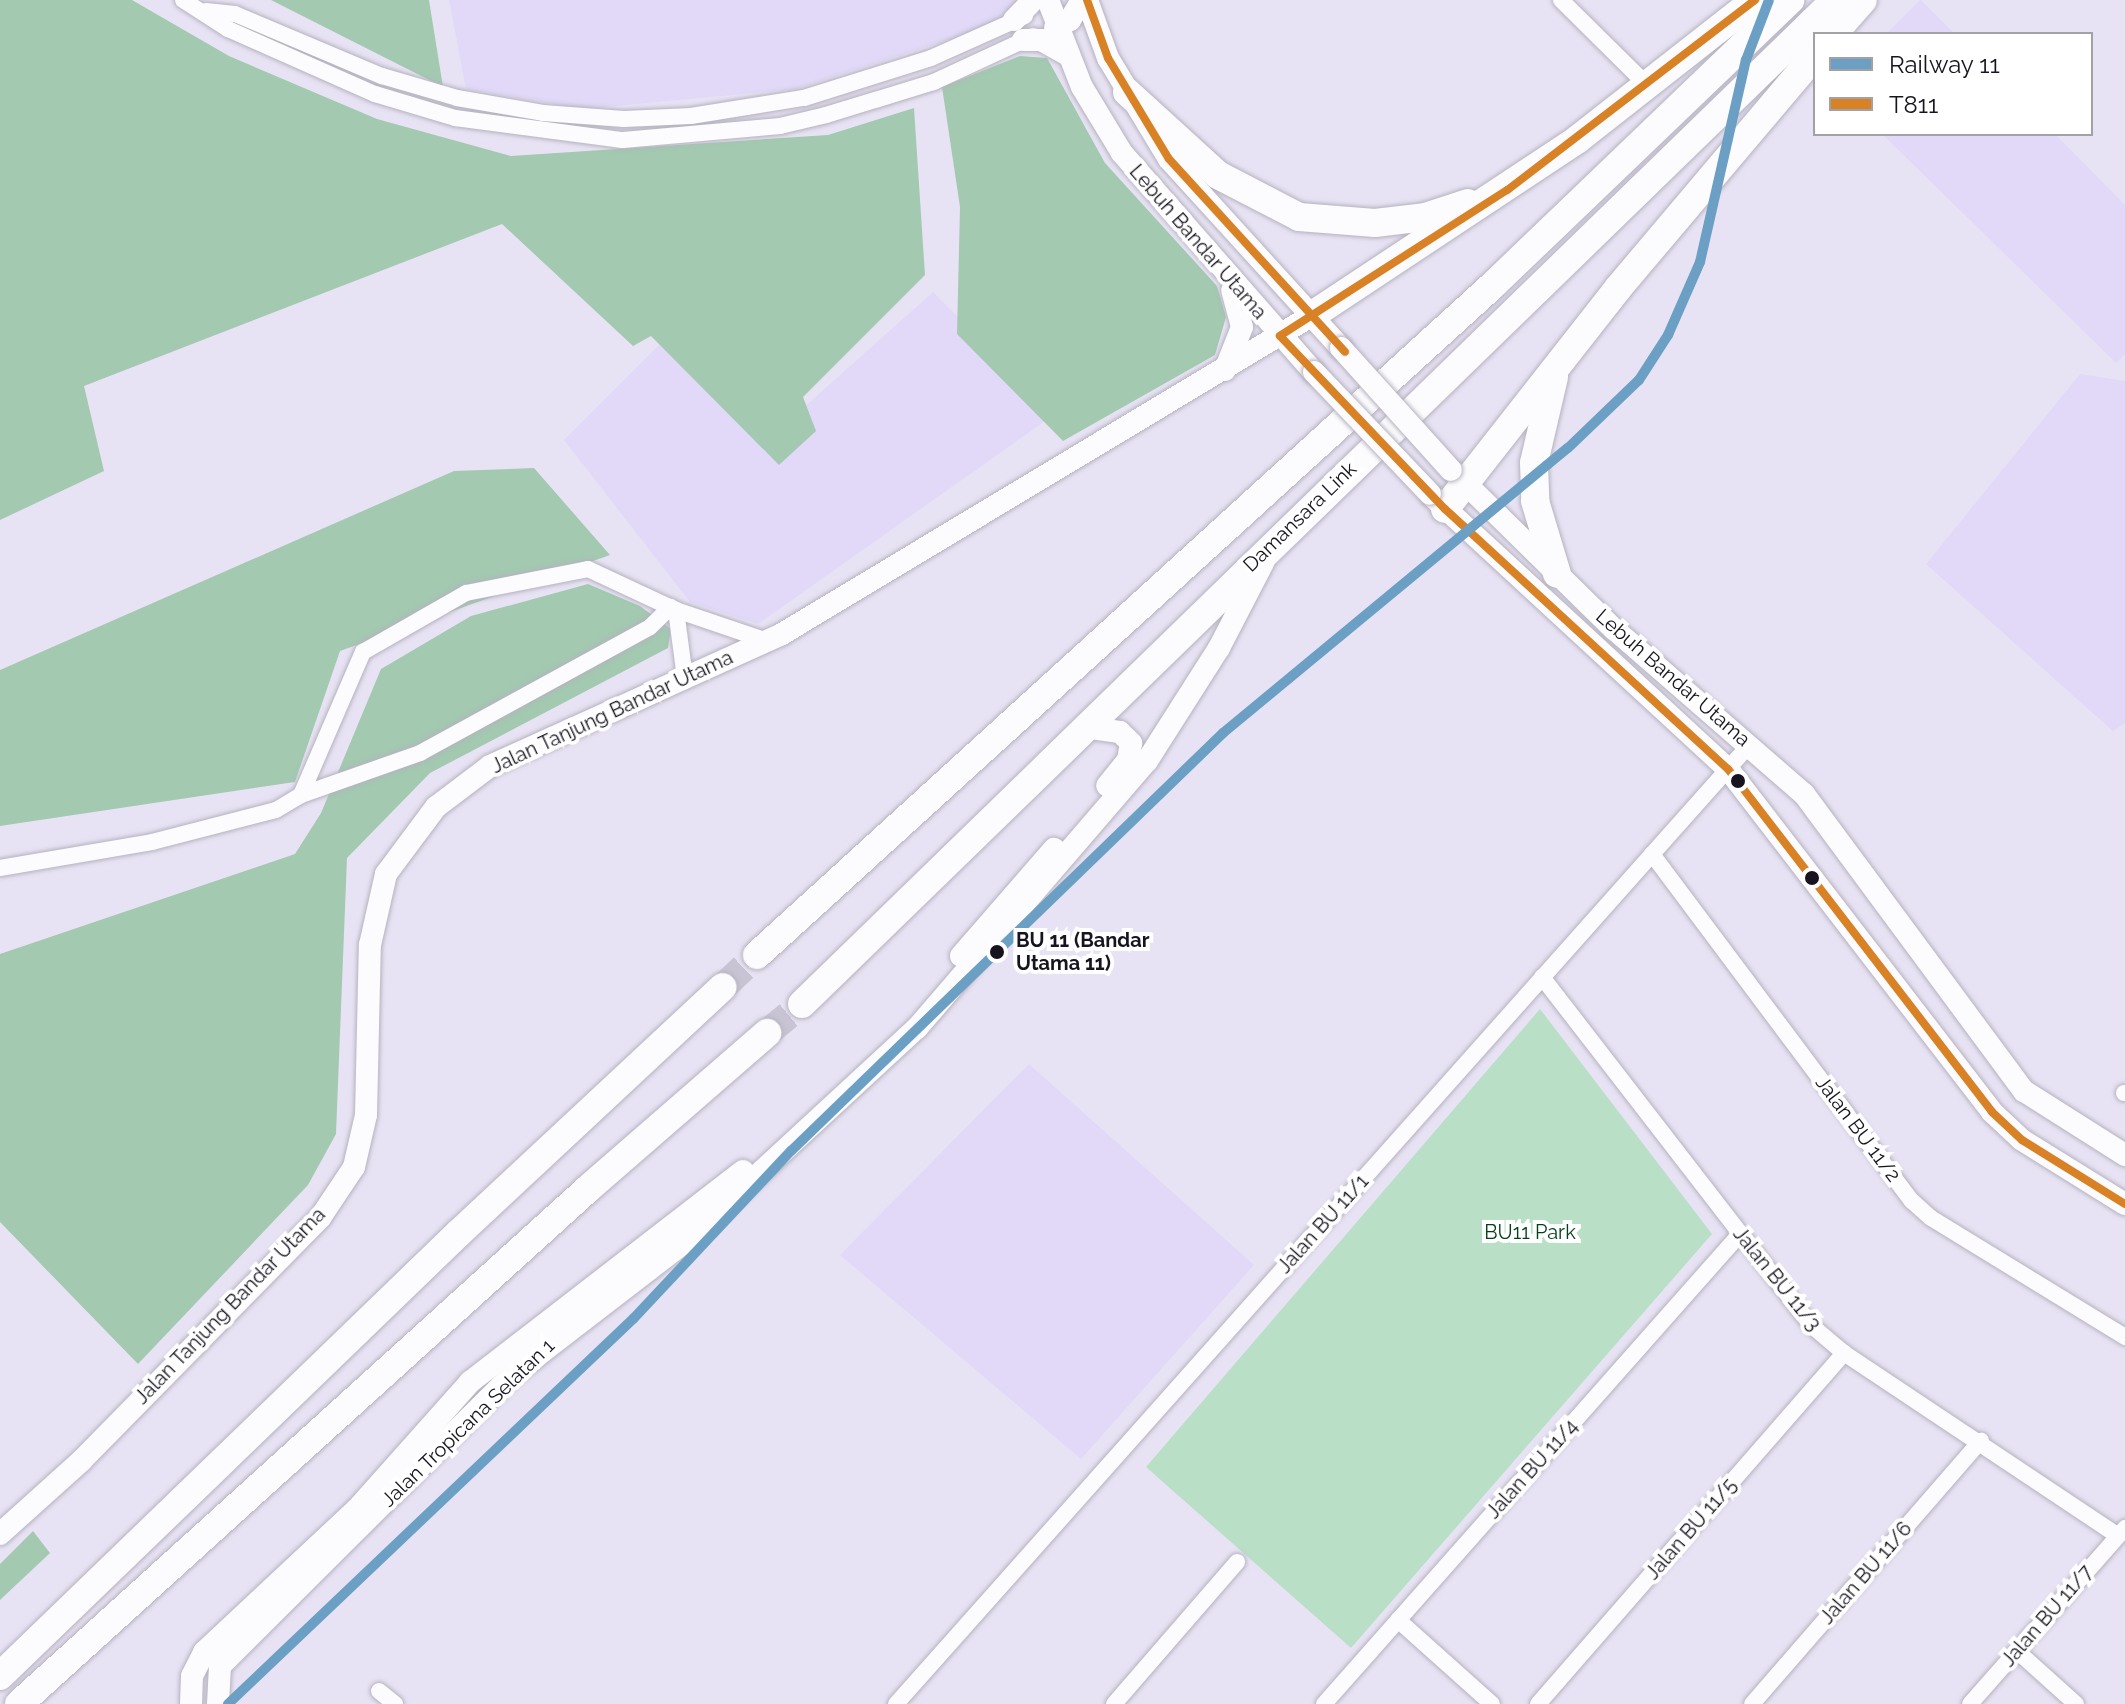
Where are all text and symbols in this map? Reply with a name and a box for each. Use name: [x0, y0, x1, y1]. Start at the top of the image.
legend: [1813, 32, 2093, 136]
text: Railway 11: [1889, 50, 2000, 79]
text: T811: [1889, 90, 1938, 119]
street label: Lebuh Bandar Utama: [1124, 160, 1272, 324]
street label: Damansara Link: [1238, 457, 1362, 577]
street label: Lebuh Bandar Utama: [1591, 604, 1755, 752]
street label: Jalan Tanjung Bandar Utama: [487, 645, 737, 779]
unlabelled marker: [1730, 773, 1746, 789]
unlabelled marker: [1804, 870, 1820, 886]
place label: BU 11 (Bandar Utama 11): [1016, 928, 1149, 975]
marker: BU 11 (Bandar Utama 11): [985, 940, 1009, 964]
street label: Jalan BU 11/2: [1810, 1071, 1906, 1187]
street label: Jalan BU 11/1: [1272, 1170, 1374, 1278]
street label: Jalan Tanjung Bandar Utama: [129, 1202, 331, 1410]
park label: BU11 Park: [1484, 1220, 1576, 1244]
street label: Jalan BU 11/3: [1728, 1222, 1826, 1336]
street label: Jalan Tropicana Selatan 1: [376, 1334, 560, 1512]
street label: Jalan BU 11/4: [1481, 1414, 1583, 1524]
street label: Jalan BU 11/5: [1640, 1473, 1742, 1585]
street label: Jalan BU 11/6: [1815, 1517, 1917, 1629]
street label: Jalan BU 11/7: [1996, 1560, 2098, 1672]

